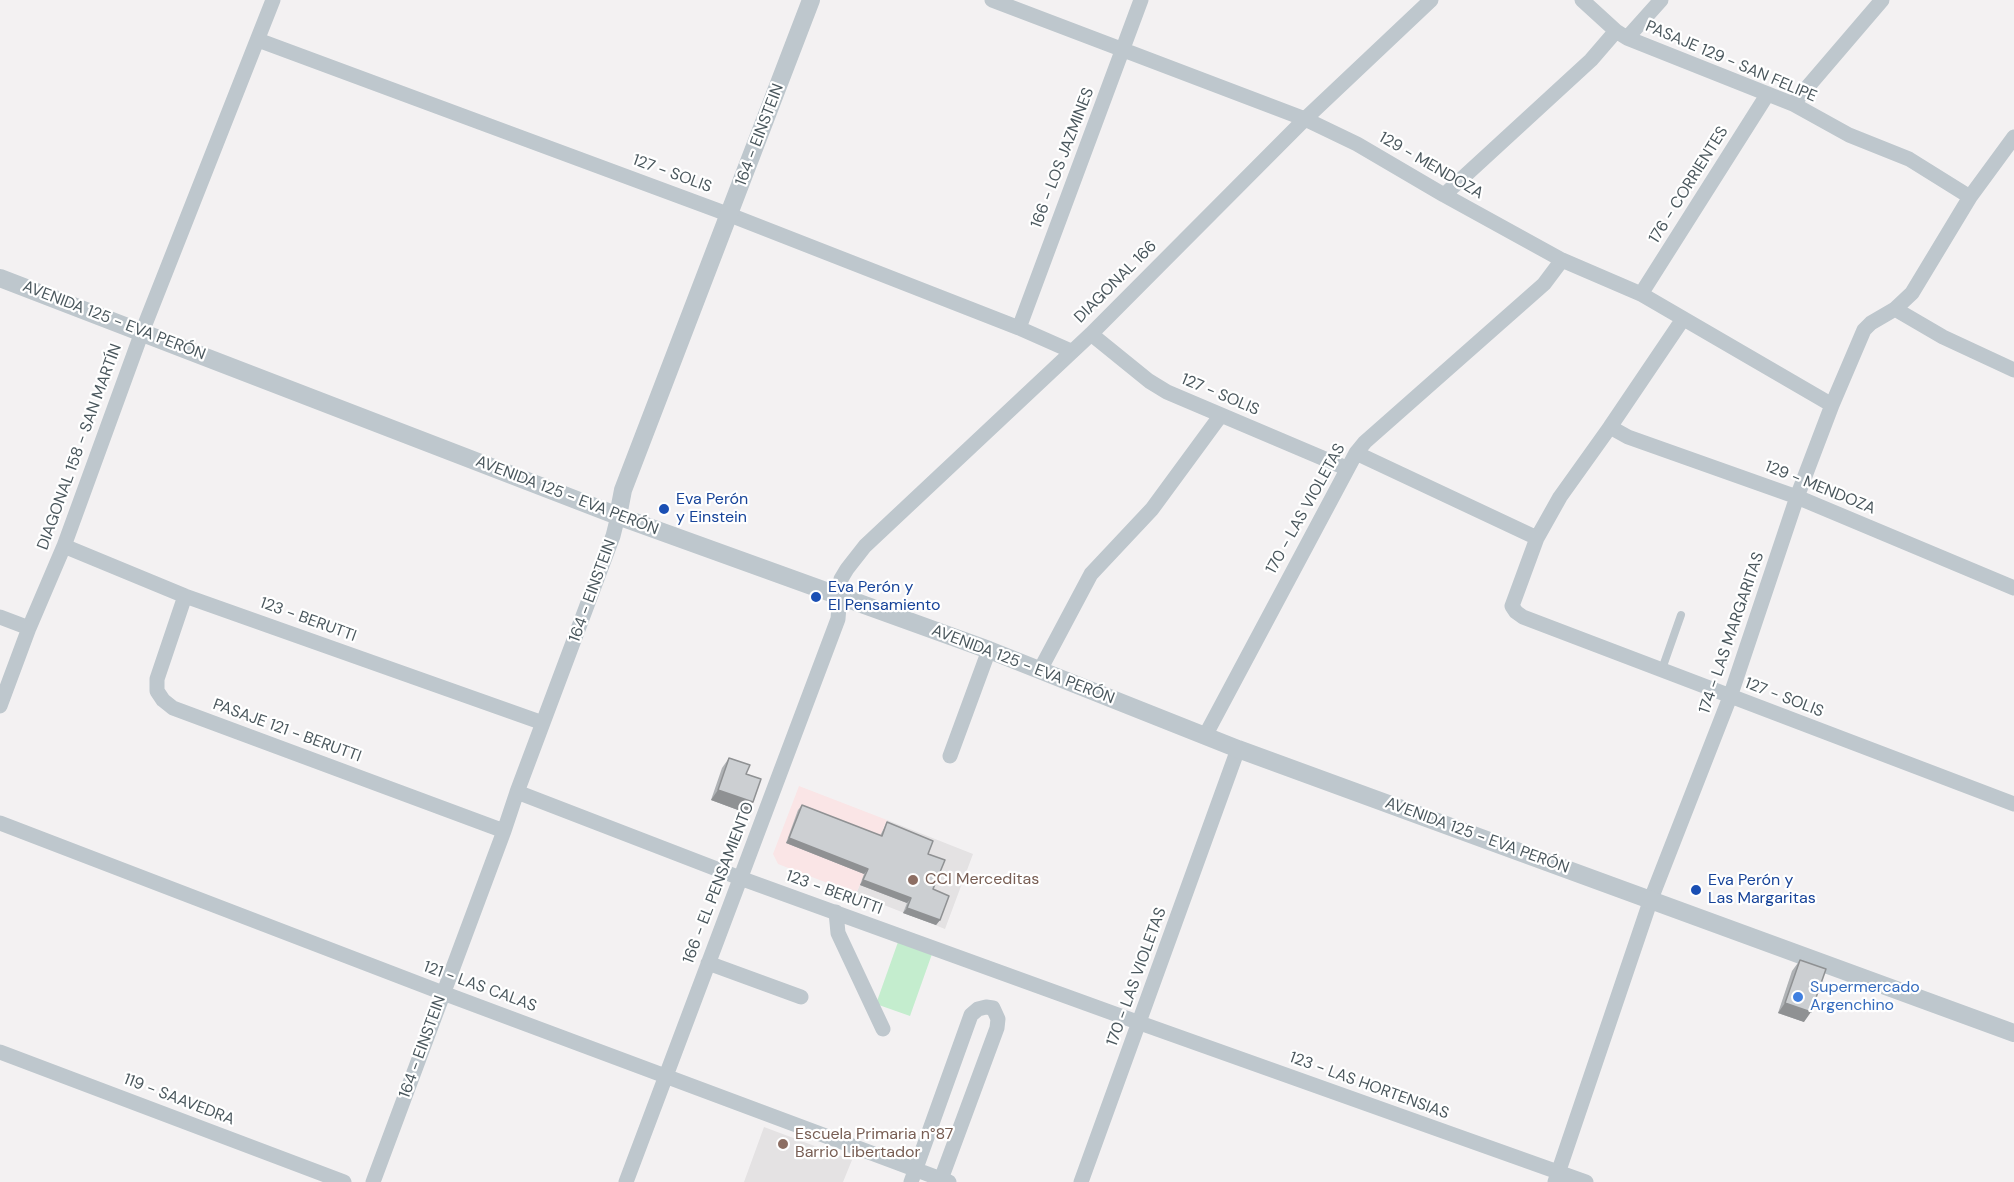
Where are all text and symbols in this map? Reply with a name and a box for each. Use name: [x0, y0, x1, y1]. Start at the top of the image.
street label: PASAJE 129 - SAN FELIPE: [1642, 17, 1820, 107]
street label: 164 - EINSTEIN: [732, 81, 788, 189]
street label: 166 - LOS JAZMINES: [1027, 85, 1099, 231]
street label: 176 - CORRIENTES: [1645, 123, 1733, 247]
street label: 129 - MENDOZA: [1375, 128, 1487, 204]
street label: 127 - SOLIS: [630, 151, 714, 197]
street label: DIAGONAL 166: [1071, 237, 1161, 327]
street label: AVENIDA 125 - EVA PERÓN: [20, 277, 208, 365]
street label: DIAGONAL 158 - SAN MARTÍN: [34, 341, 126, 553]
street label: 127 - SOLIS: [1178, 370, 1262, 420]
street label: 170 - LAS VIOLETAS: [1262, 441, 1350, 577]
street label: AVENIDA 125 - EVA PERÓN: [473, 452, 661, 540]
street label: 129 - MENDOZA: [1762, 457, 1878, 519]
place label: Eva Perón y Einstein: [676, 490, 748, 528]
marker: Eva Perón y Einstein: [657, 502, 671, 516]
street label: 164 - EINSTEIN: [566, 537, 620, 645]
street label: 174 - LAS MARGARITAS: [1695, 550, 1769, 716]
place label: Eva Perón y El Pensamiento: [828, 578, 941, 616]
marker: Eva Perón y El Pensamiento: [809, 590, 823, 604]
street label: 123 - BERUTTI: [257, 594, 359, 646]
street label: AVENIDA 125 - EVA PERÓN: [929, 621, 1117, 709]
street label: 127 - SOLIS: [1742, 674, 1826, 722]
street label: PASAJE 121 - BERUTTI: [210, 695, 364, 767]
street label: AVENIDA 125 - EVA PERÓN: [1382, 794, 1572, 878]
street label: 166 - EL PENSAMIENTO: [679, 800, 759, 966]
street label: 123 - BERUTTI: [783, 867, 885, 919]
place label: CCI Merceditas: [925, 870, 1039, 890]
place label: Eva Perón y Las Margaritas: [1708, 871, 1816, 909]
marker: CCI Merceditas: [906, 873, 920, 887]
marker: Eva Perón y Las Margaritas: [1689, 883, 1703, 897]
street label: 170 - LAS VIOLETAS: [1103, 905, 1171, 1049]
street label: 121 - LAS CALAS: [421, 958, 539, 1016]
place label: Supermercado Argenchino: [1810, 978, 1920, 1016]
marker: Supermercado Argenchino: [1791, 990, 1805, 1004]
street label: 164 - EINSTEIN: [396, 993, 450, 1101]
street label: 123 - LAS HORTENSIAS: [1287, 1048, 1451, 1124]
street label: 119 - SAAVEDRA: [121, 1070, 237, 1130]
place label: Escuela Primaria n°87 Barrio Libertador: [795, 1125, 953, 1163]
marker: Escuela Primaria n°87 Barrio Libertador: [776, 1137, 790, 1151]

